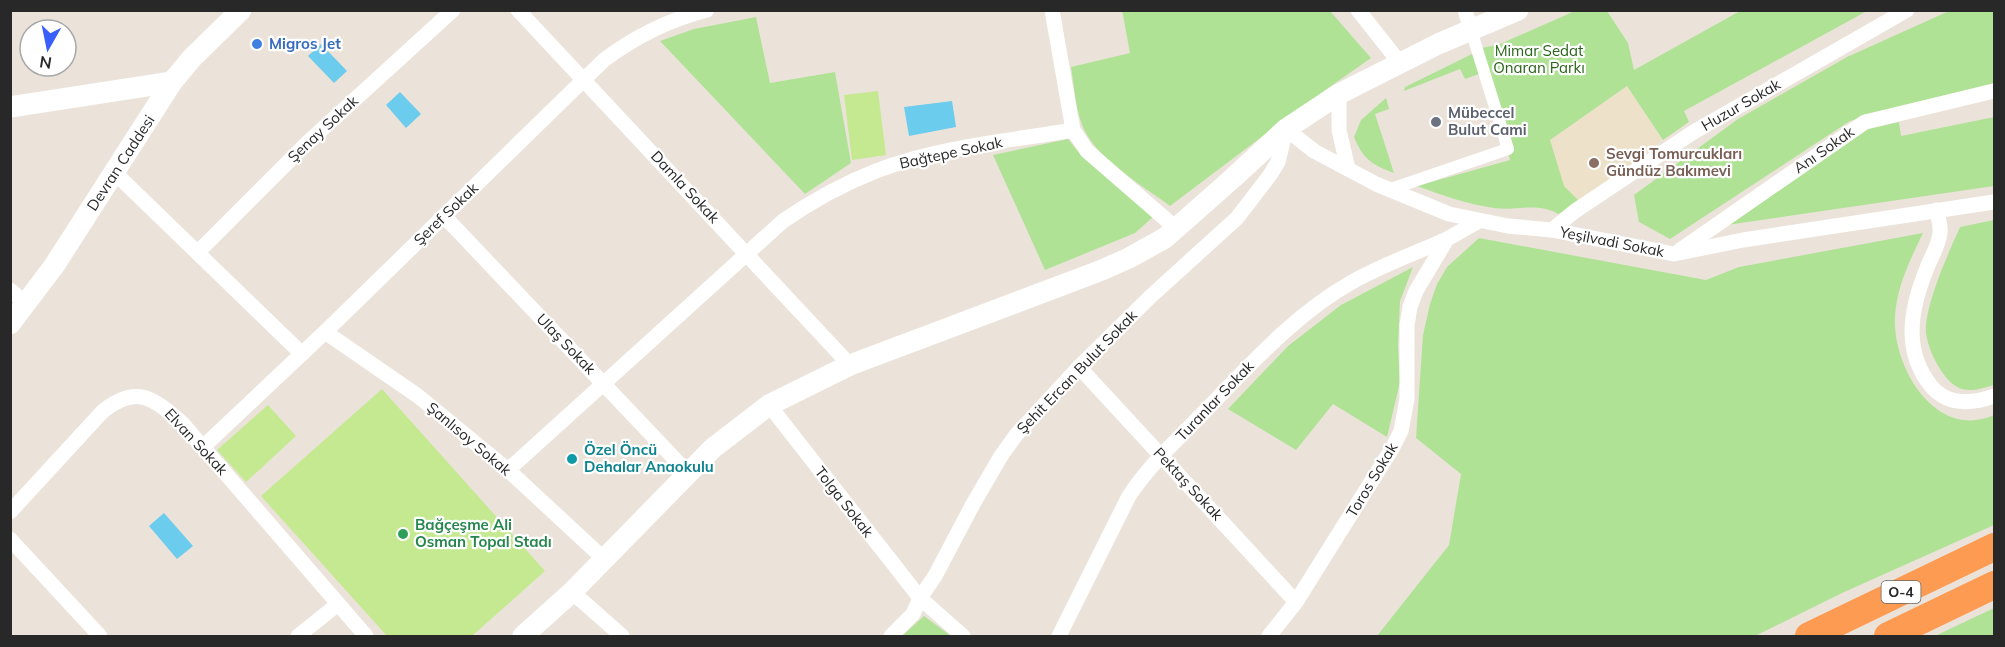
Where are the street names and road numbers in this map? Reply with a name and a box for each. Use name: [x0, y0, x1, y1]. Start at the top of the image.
street label: Huzur Sokak: [1698, 74, 1784, 135]
street label: Şenay Sokak: [283, 91, 362, 166]
street label: Devran Caddesi: [83, 111, 159, 214]
street label: Anı Sokak: [1790, 122, 1858, 177]
street label: Bağtepe Sokak: [898, 132, 1004, 173]
street label: Damla Sokak: [647, 146, 724, 227]
street label: Şeref Sokak: [409, 178, 482, 249]
street label: Yeşilvadi Sokak: [1557, 222, 1666, 261]
street label: Şehit Ercan Bulut Sokak: [1013, 306, 1141, 438]
street label: Ulaş Sokak: [533, 309, 600, 378]
street label: Turanlar Sokak: [1172, 356, 1258, 445]
street label: Şanlısoy Sokak: [423, 398, 516, 480]
street label: Elvan Sokak: [161, 404, 232, 479]
street label: Toros Sokak: [1342, 439, 1401, 521]
street label: Pektaş Sokak: [1150, 443, 1227, 524]
street label: Tolga Sokak: [811, 463, 878, 541]
road number: O-4: [1882, 581, 1920, 603]

